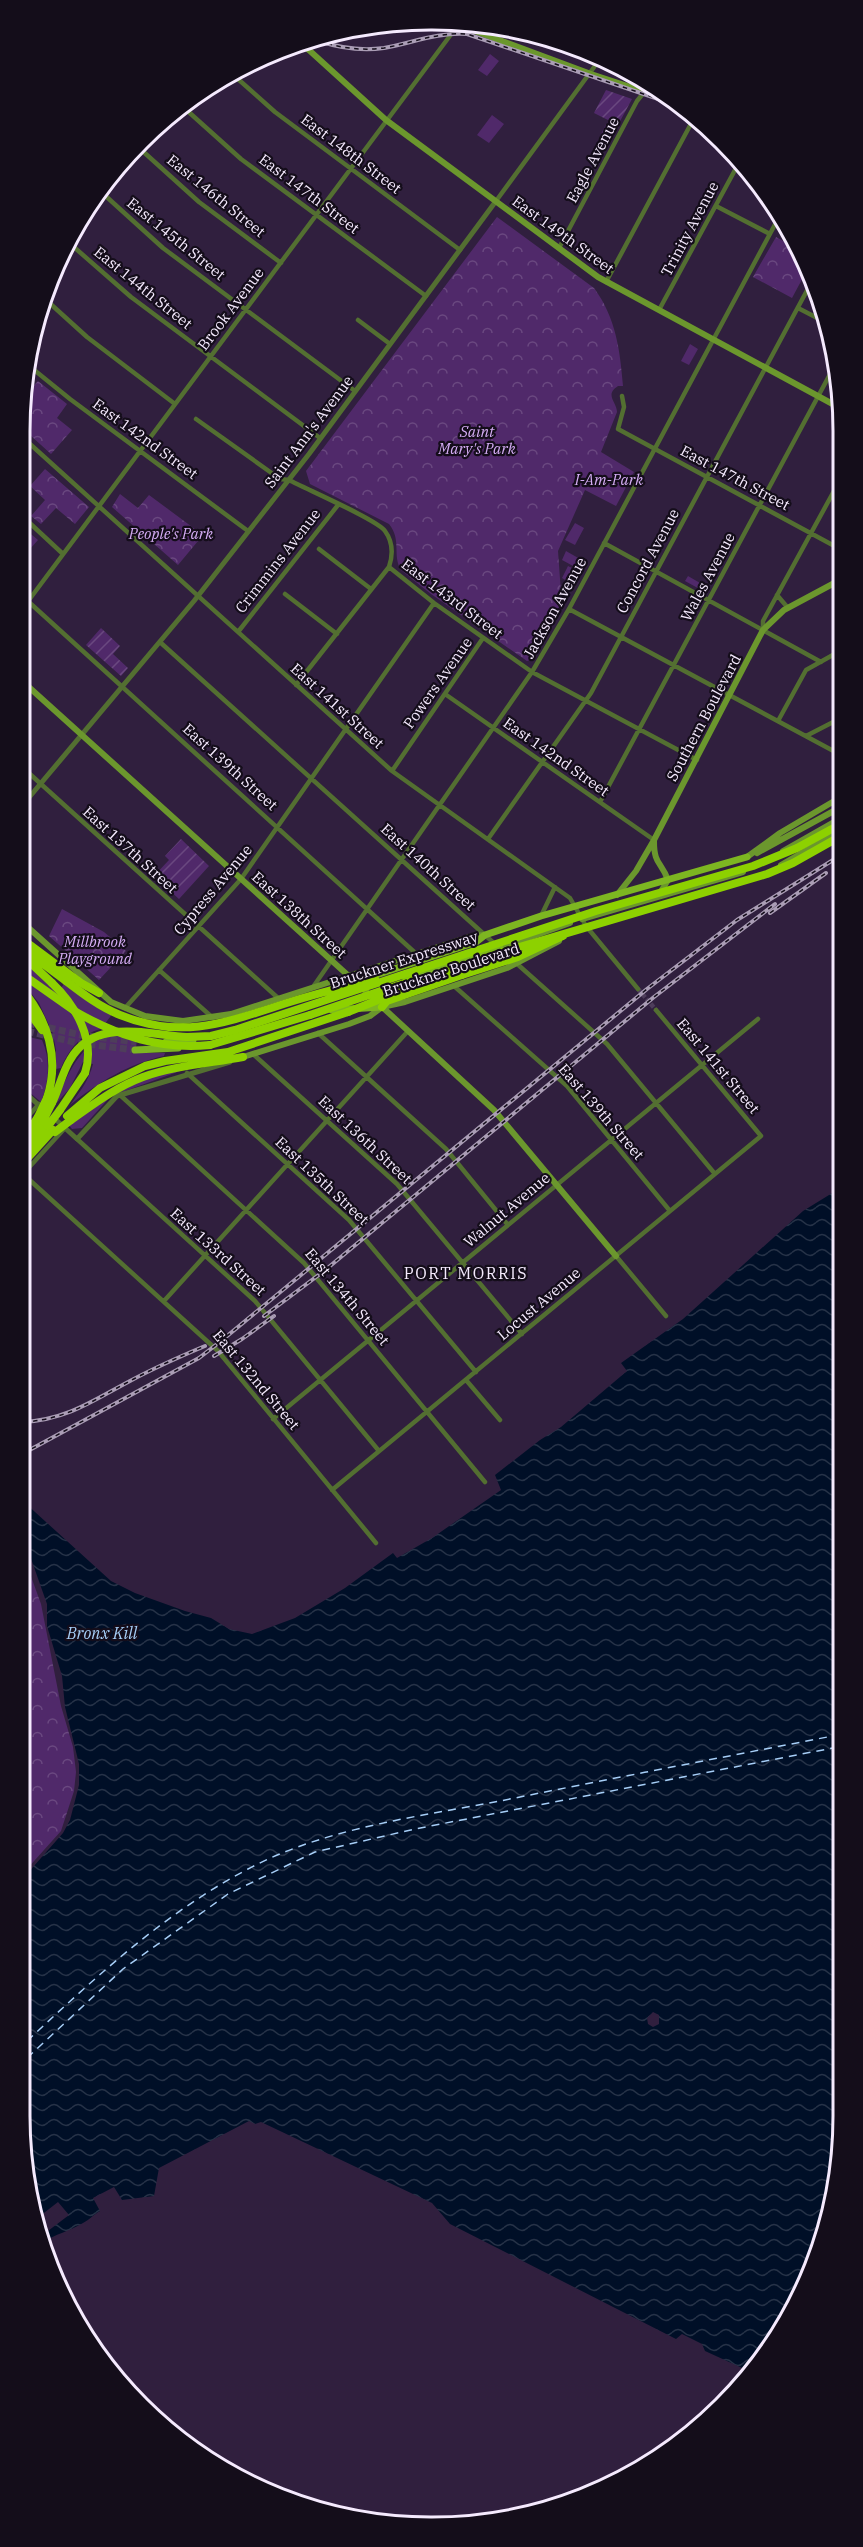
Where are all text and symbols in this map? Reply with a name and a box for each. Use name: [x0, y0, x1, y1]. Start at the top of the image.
street label: East 148th Street: [297, 110, 405, 198]
street label: Eagle Avenue: [562, 114, 623, 206]
street label: East 146th Street: [163, 150, 269, 241]
street label: East 147th Street: [255, 150, 363, 238]
street label: Trinity Avenue: [657, 178, 723, 279]
street label: East 149th Street: [509, 191, 618, 278]
street label: East 145th Street: [123, 193, 229, 284]
street label: East 144th Street: [90, 242, 196, 333]
street label: Brook Avenue: [193, 264, 268, 354]
street label: Saint Ann's Avenue: [260, 372, 357, 492]
street label: East 142nd Street: [89, 394, 201, 483]
park label: Saint Mary's Park: [437, 422, 516, 458]
street label: East 147th Street: [677, 441, 793, 514]
park label: I-Am-Park: [574, 470, 643, 489]
street label: Crimmins Avenue: [231, 505, 324, 617]
street label: Concord Avenue: [612, 505, 683, 616]
park label: People's Park: [128, 524, 213, 543]
street label: Wales Avenue: [676, 529, 739, 624]
street label: East 143rd Street: [398, 554, 507, 643]
street label: Jackson Avenue: [519, 554, 590, 662]
street label: Powers Avenue: [399, 633, 476, 732]
street label: Southern Boulevard: [662, 651, 745, 785]
street label: East 141st Street: [287, 659, 388, 752]
street label: East 142nd Street: [500, 713, 613, 800]
street label: East 139th Street: [179, 719, 282, 814]
street label: East 137th Street: [79, 802, 182, 897]
street label: East 140th Street: [377, 819, 480, 914]
street label: Cypress Avenue: [169, 841, 256, 939]
street label: East 138th Street: [248, 867, 351, 962]
street label: Bruckner Expressway: [327, 927, 480, 992]
park label: Millbrook Playground: [57, 932, 133, 968]
street label: Bruckner Boulevard: [380, 938, 522, 1001]
street label: East 141st Street: [673, 1014, 764, 1117]
street label: East 139th Street: [554, 1060, 648, 1164]
street label: East 136th Street: [315, 1091, 416, 1188]
street label: East 135th Street: [272, 1132, 373, 1229]
street label: Walnut Avenue: [460, 1168, 554, 1251]
street label: East 133rd Street: [167, 1204, 270, 1300]
street label: East 134th Street: [301, 1244, 394, 1349]
district label: PORT MORRIS: [404, 1263, 528, 1283]
street label: Locust Avenue: [493, 1263, 584, 1344]
street label: East 132nd Street: [209, 1326, 304, 1434]
water label: Bronx Kill: [66, 1623, 138, 1643]

